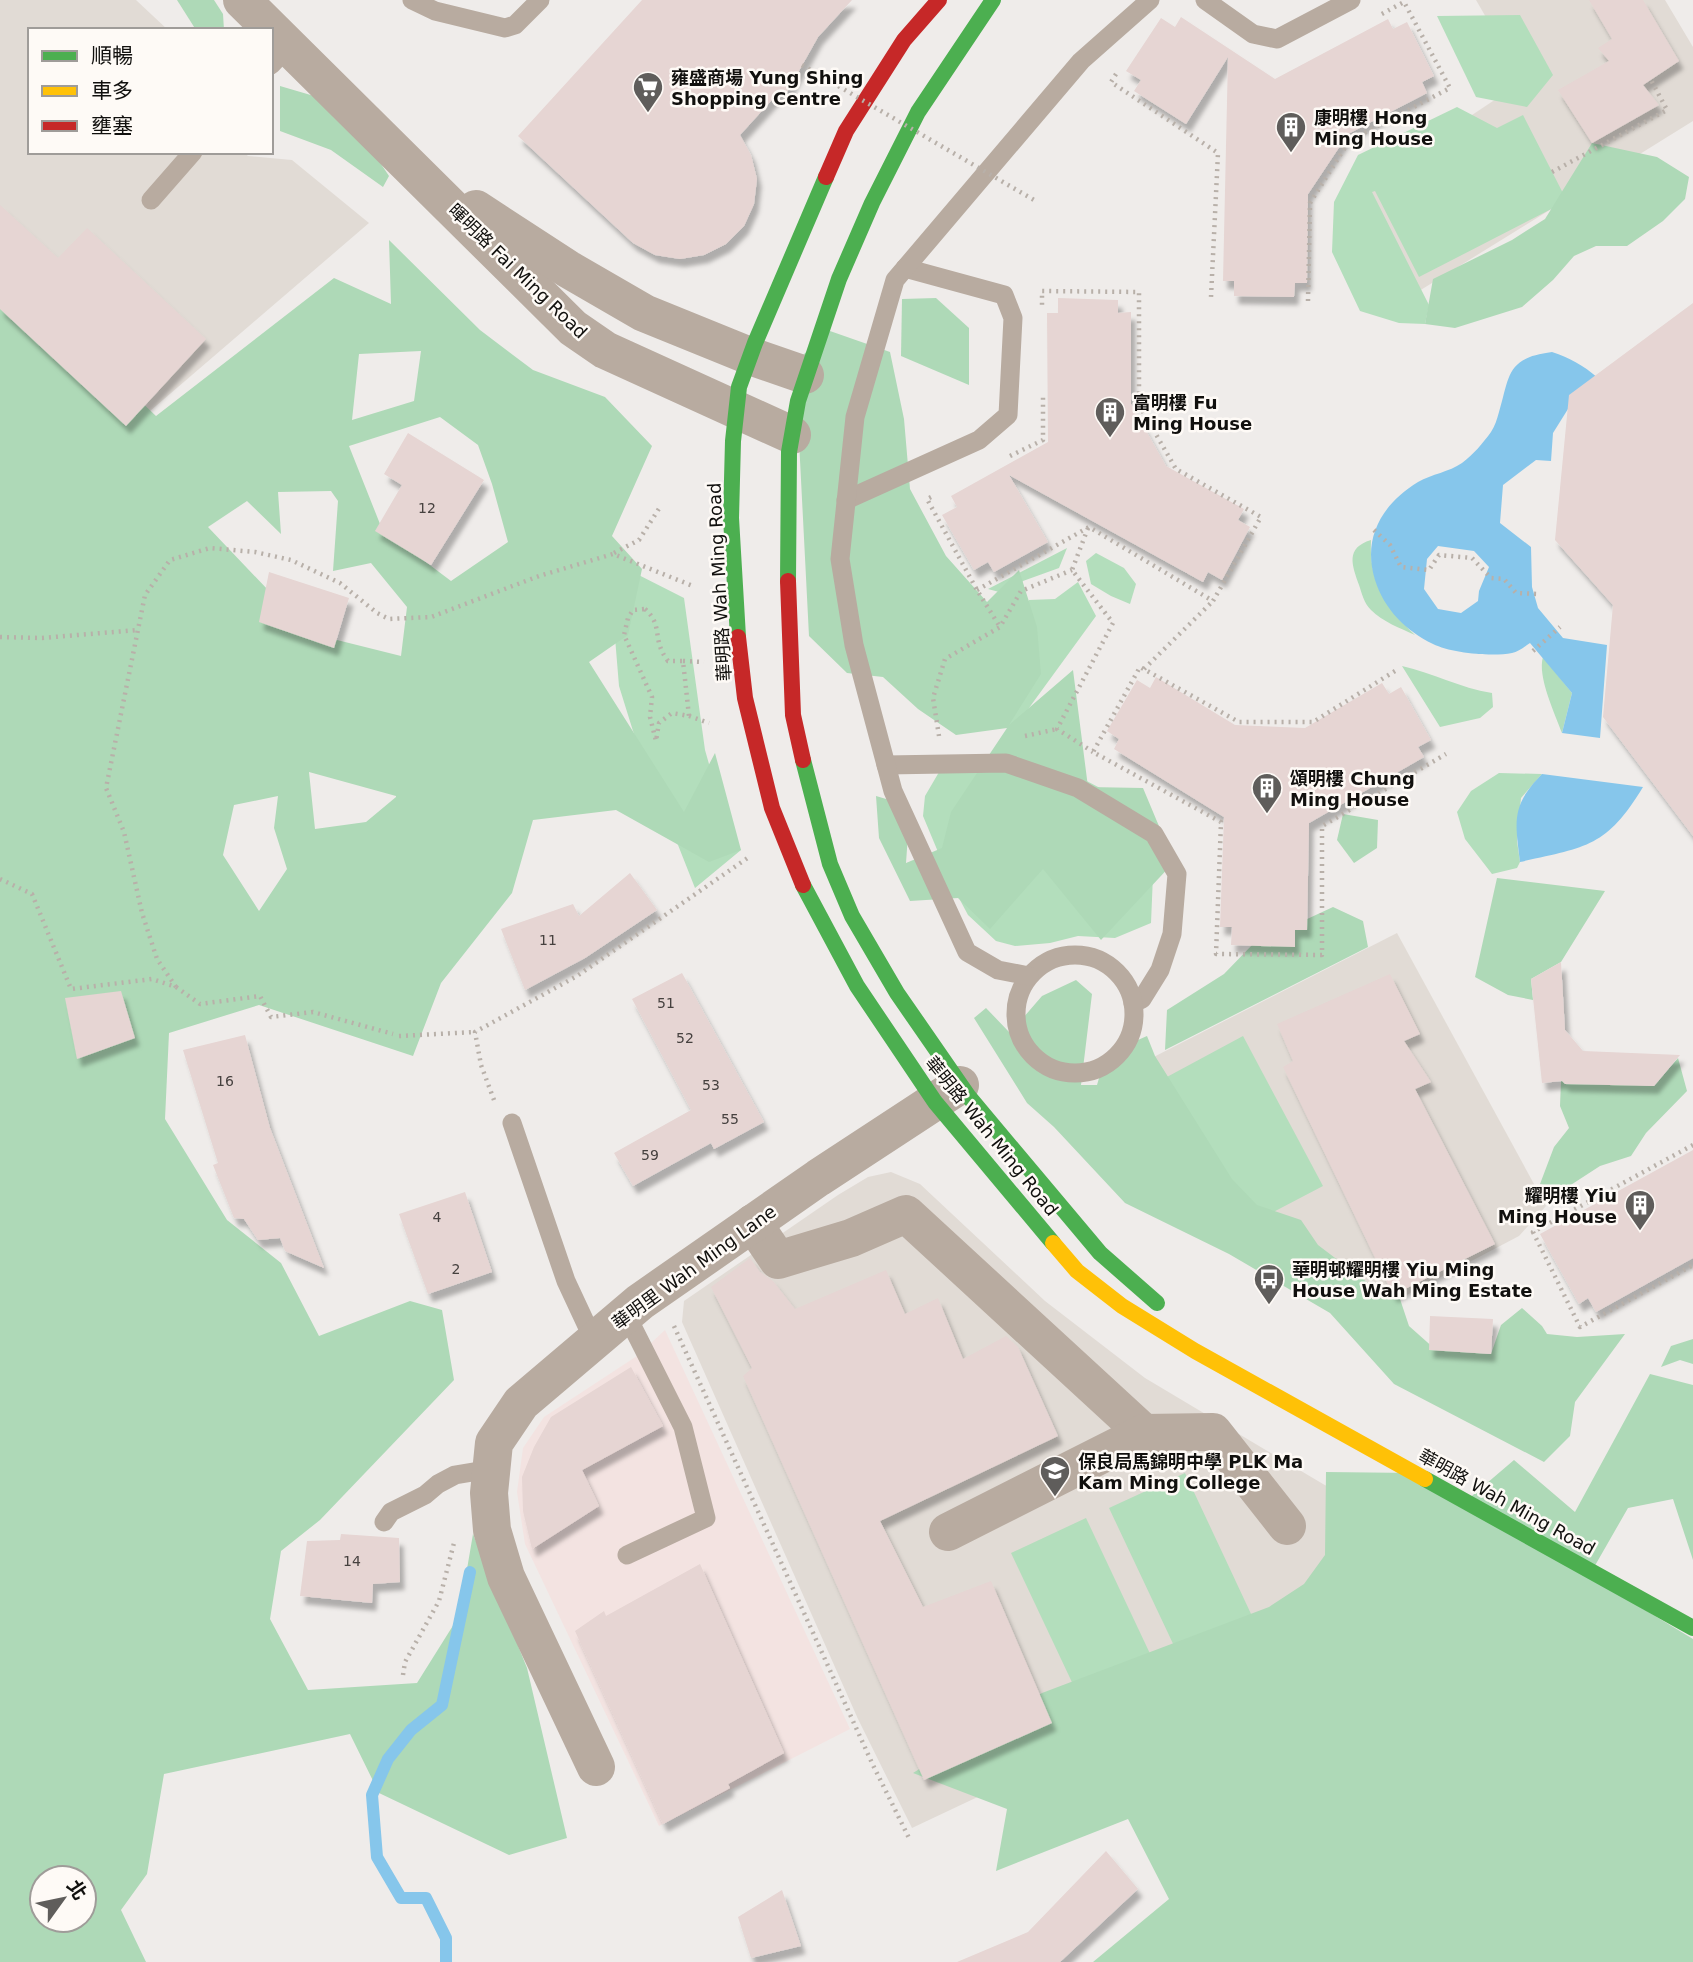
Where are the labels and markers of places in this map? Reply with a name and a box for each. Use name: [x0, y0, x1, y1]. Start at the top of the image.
place label: 雍盛商場 Yung Shing Shopping Centre: [671, 67, 863, 109]
supermarket icon: 雍盛商場 Yung Shing Shopping Centre: [631, 70, 665, 114]
place label: 康明樓 Hong Ming House: [1314, 107, 1433, 149]
building icon: 康明樓 Hong Ming House: [1274, 110, 1308, 154]
place label: 富明樓 Fu Ming House: [1133, 392, 1252, 434]
building icon: 富明樓 Fu Ming House: [1093, 395, 1127, 439]
place label: 頌明樓 Chung Ming House: [1290, 768, 1415, 810]
building icon: 頌明樓 Chung Ming House: [1250, 771, 1284, 815]
place label: 耀明樓 Yiu Ming House: [1498, 1185, 1617, 1227]
building icon: 耀明樓 Yiu Ming House: [1623, 1188, 1657, 1232]
place label: 華明邨耀明樓 Yiu Ming House Wah Ming Estate: [1292, 1259, 1533, 1301]
bus stop icon: 華明邨耀明樓 Yiu Ming House Wah Ming Estate: [1252, 1262, 1286, 1306]
place label: 保良局馬錦明中學 PLK Ma Kam Ming College: [1078, 1451, 1303, 1493]
school or university icon: 保良局馬錦明中學 PLK Ma Kam Ming College: [1038, 1454, 1072, 1498]

